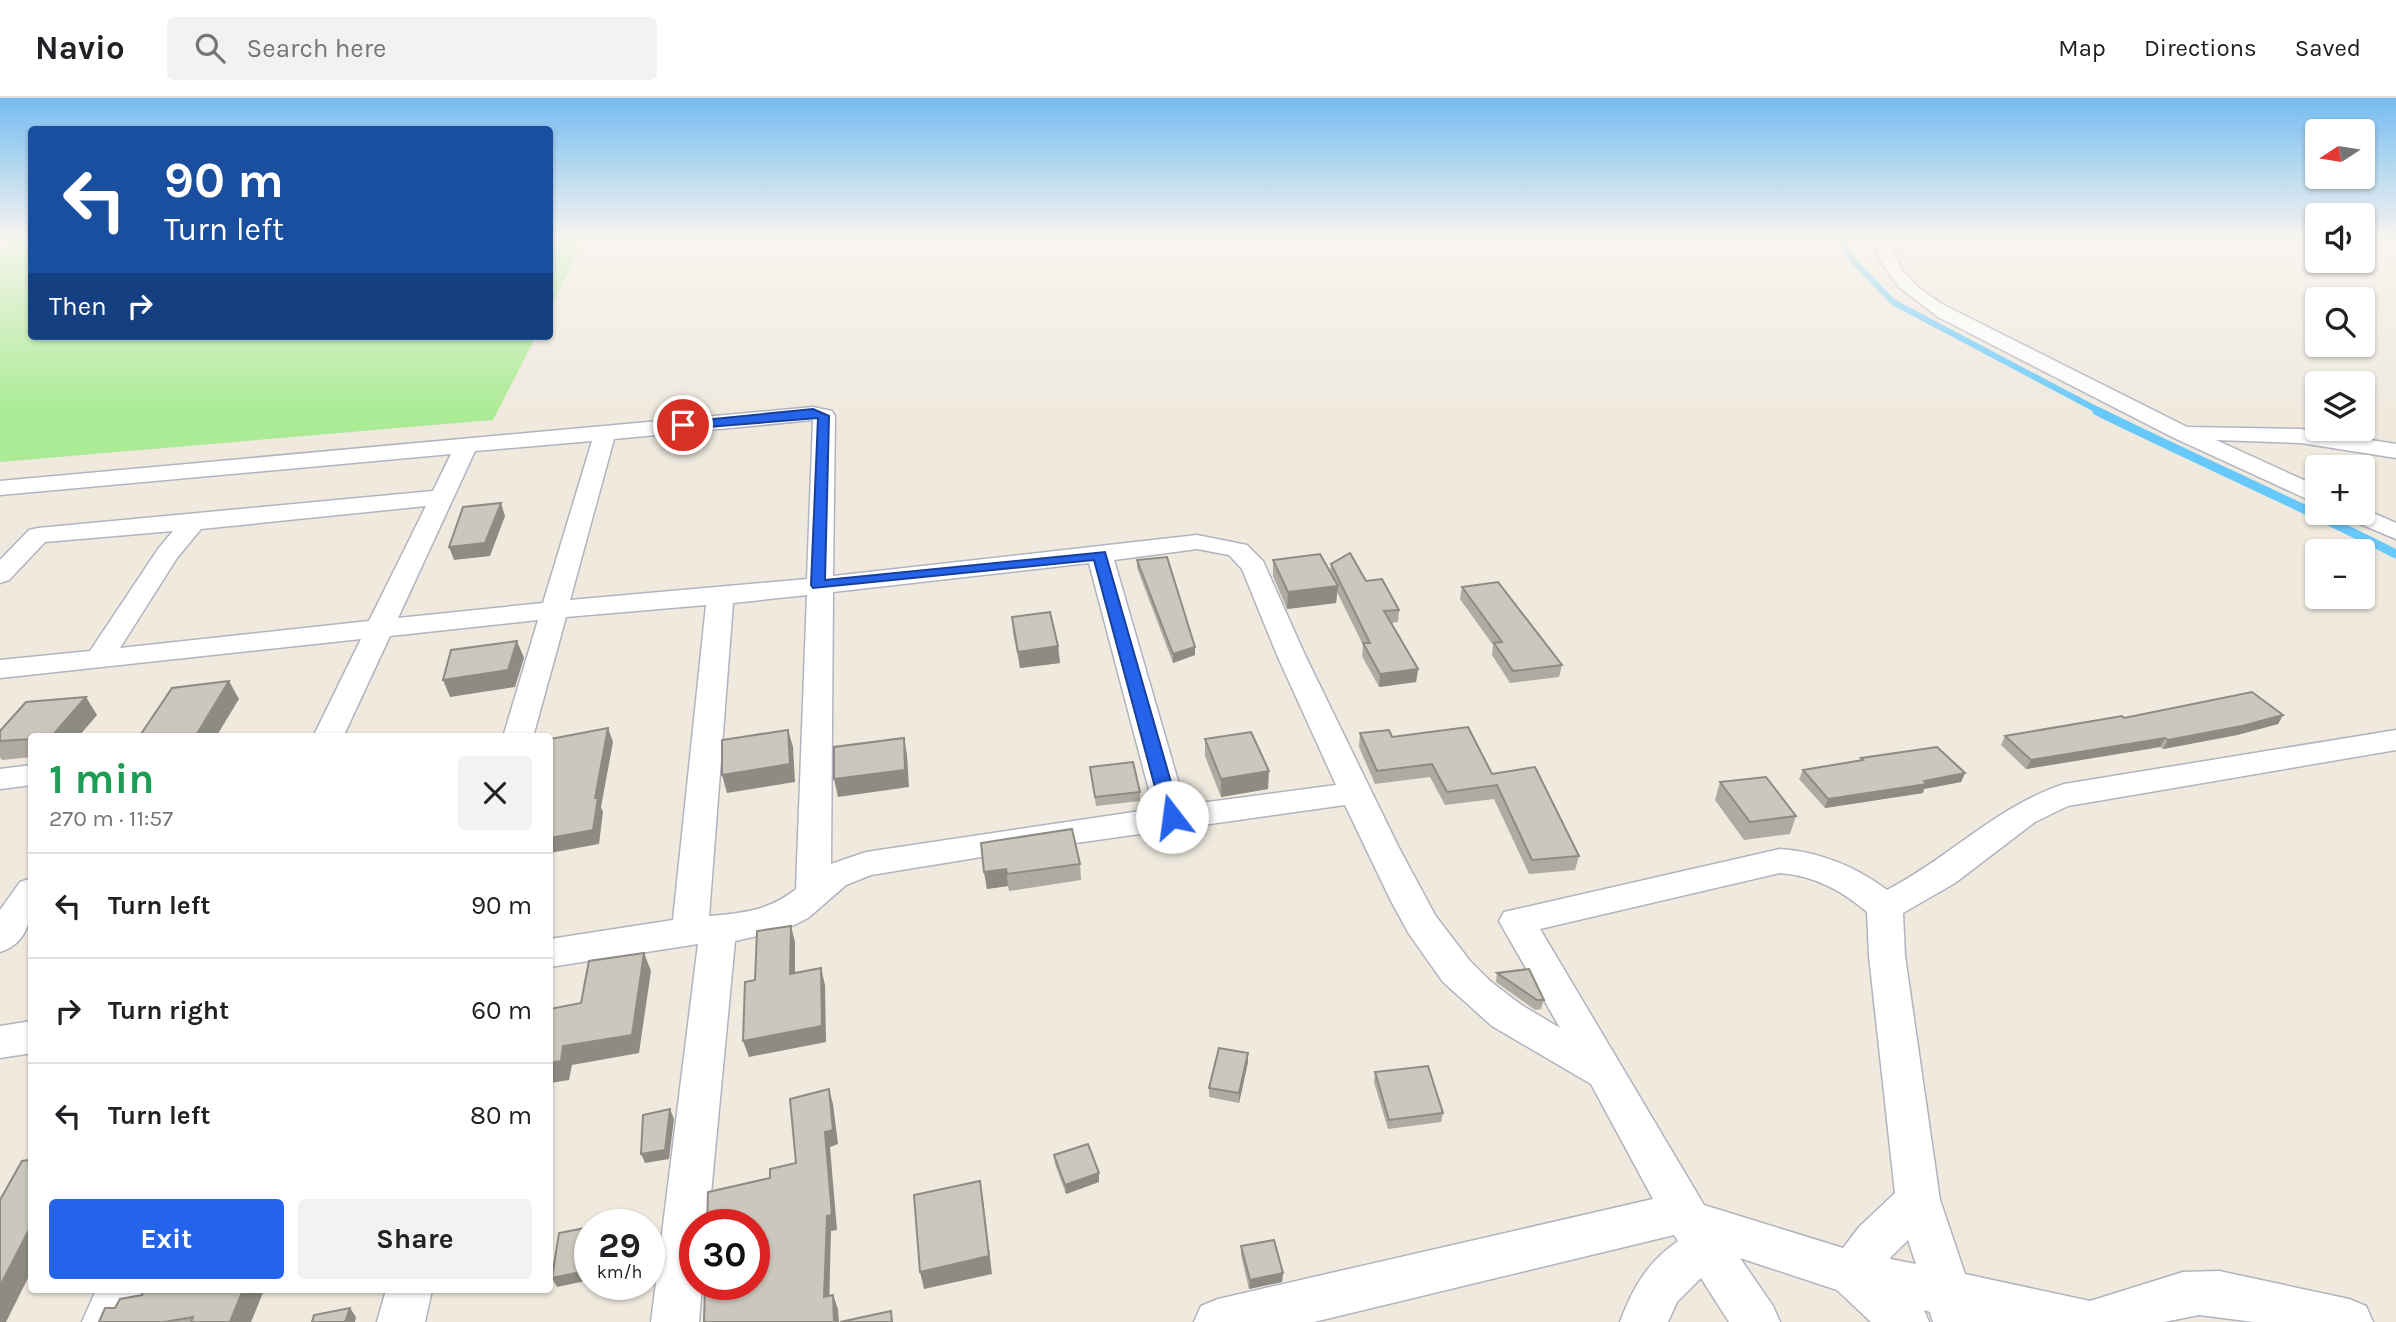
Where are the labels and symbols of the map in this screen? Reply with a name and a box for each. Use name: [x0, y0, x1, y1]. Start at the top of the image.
north arrow: [2305, 119, 2375, 189]
pin: [653, 395, 713, 455]
position arrow: [1135, 780, 1209, 854]
speed limit sign: 30: [679, 1209, 770, 1300]

